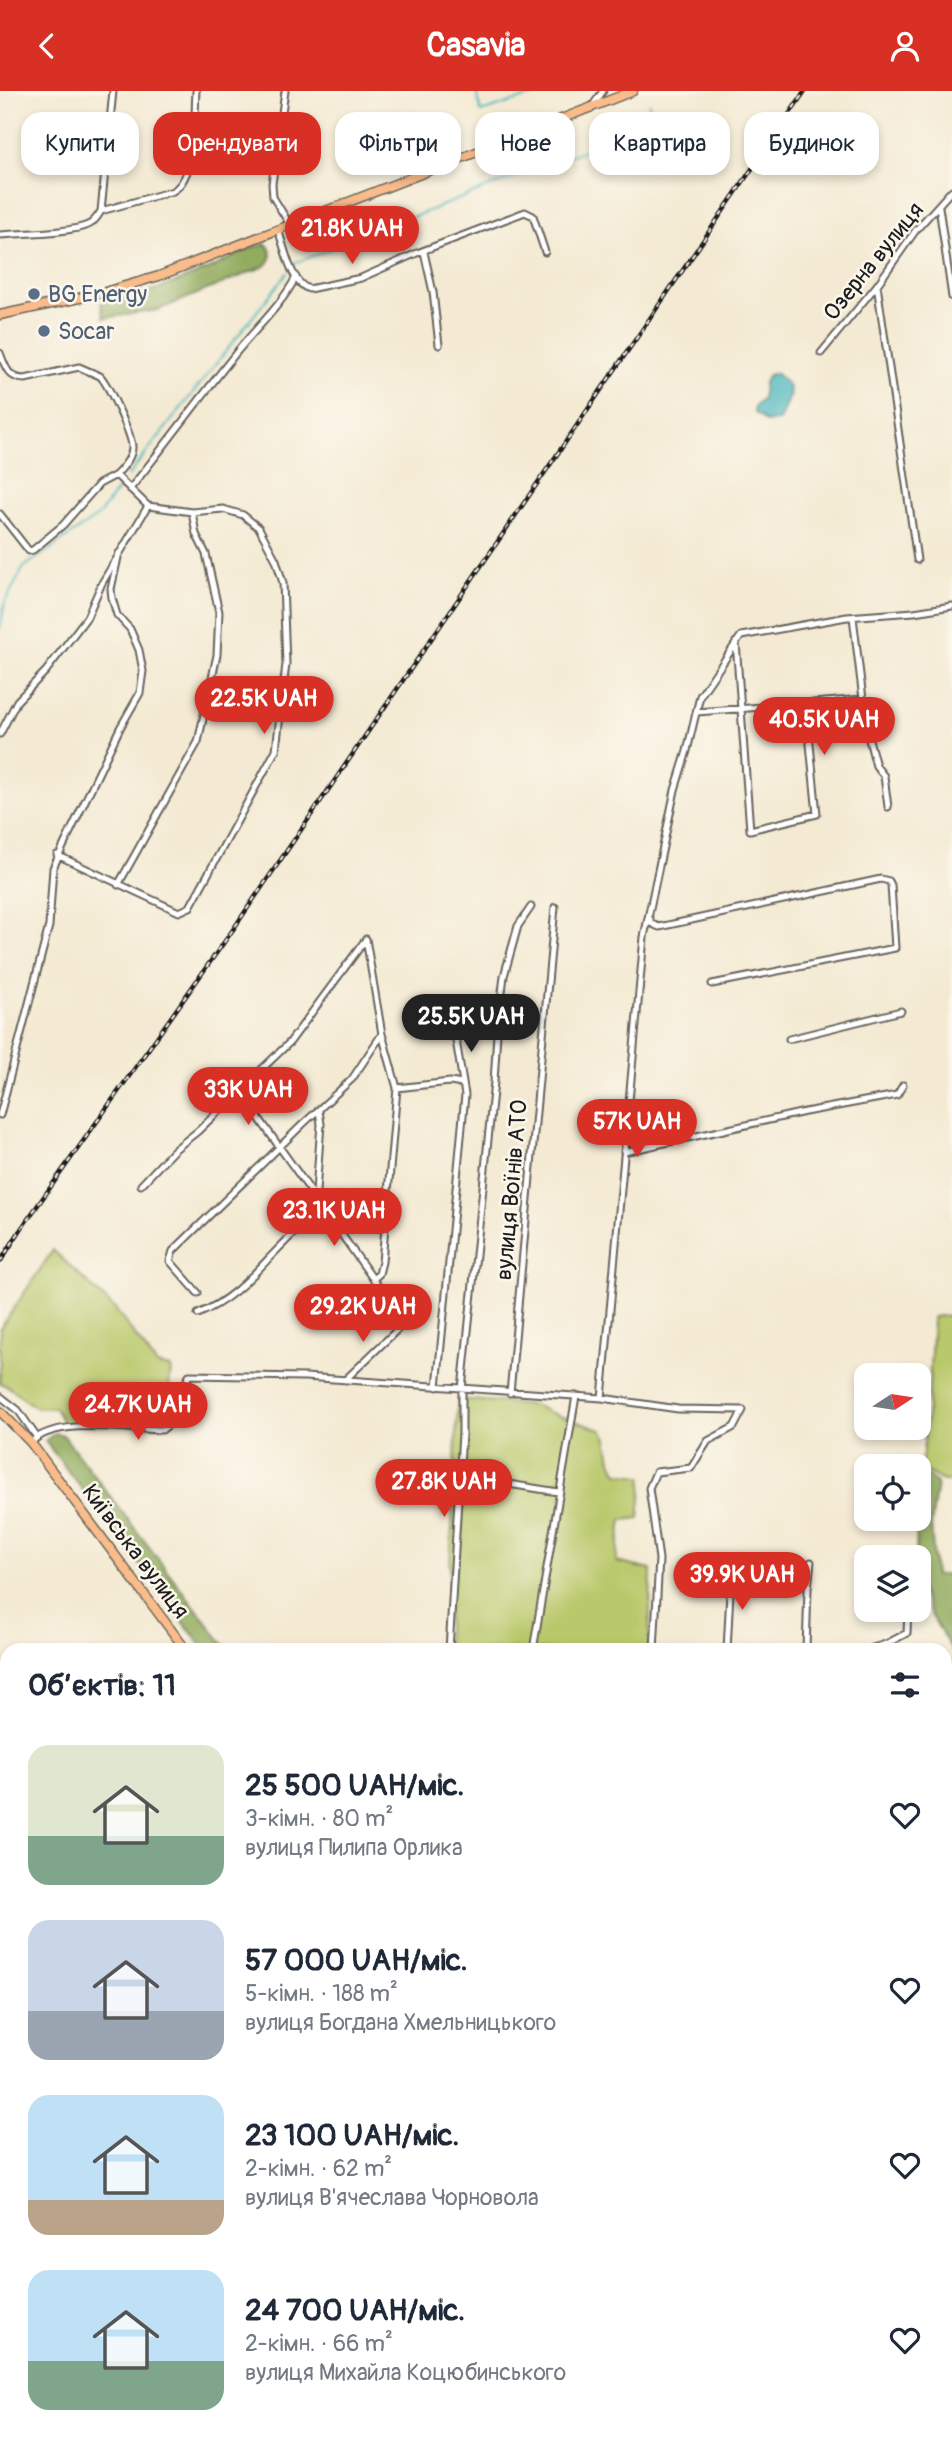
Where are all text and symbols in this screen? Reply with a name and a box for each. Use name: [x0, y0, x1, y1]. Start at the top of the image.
text: Casavia: [427, 26, 525, 66]
icon: back: [28, 27, 66, 65]
icon: person: [886, 27, 924, 65]
chip: Купити: [21, 112, 139, 175]
chip: Орендувати: [153, 112, 321, 175]
chip: Фільтри: [335, 112, 461, 175]
chip: Нове: [475, 112, 575, 175]
chip: Квартира: [589, 112, 730, 175]
chip: Будинок: [744, 112, 879, 175]
street label: Озерна вулиця: [817, 196, 930, 326]
pin: 21.8K UAH: [272, 207, 432, 266]
text: 21.8K UAH: [301, 214, 403, 243]
place label: BG Energy: [48, 280, 147, 309]
marker: BG Energy: [26, 286, 42, 302]
place label: Socar: [58, 317, 114, 346]
marker: Socar: [36, 323, 52, 339]
pin: 22.5K UAH: [184, 677, 344, 736]
text: 22.5K UAH: [211, 684, 317, 713]
pin: 40.5K UAH: [744, 697, 904, 757]
text: 40.5K UAH: [769, 705, 879, 734]
pin: 25.5K UAH: [391, 995, 551, 1054]
text: 25.5K UAH: [418, 1002, 524, 1031]
pin: 33K UAH: [183, 1067, 313, 1127]
text: 33K UAH: [203, 1075, 293, 1104]
street label: вулиця Воїнів АТО: [489, 1099, 534, 1281]
pin: 57K UAH: [572, 1100, 702, 1159]
text: 57K UAH: [593, 1107, 681, 1136]
pin: 23.1K UAH: [254, 1189, 414, 1248]
text: 23.1K UAH: [283, 1196, 385, 1225]
pin: 29.2K UAH: [283, 1285, 443, 1344]
text: 29.2K UAH: [310, 1292, 416, 1321]
north arrow: [854, 1363, 931, 1440]
map controls: [854, 1363, 931, 1622]
pin: 24.7K UAH: [58, 1383, 218, 1442]
text: 24.7K UAH: [85, 1390, 191, 1419]
button: locate: [854, 1454, 931, 1531]
pin: 27.8K UAH: [364, 1459, 524, 1519]
text: 27.8K UAH: [391, 1467, 497, 1496]
street label: Київська вулиця: [76, 1478, 196, 1624]
button: layers: [854, 1545, 931, 1622]
pin: 39.9K UAH: [662, 1553, 822, 1612]
text: 39.9K UAH: [689, 1560, 795, 1589]
icon: filters: [886, 1666, 924, 1704]
text: Об’єктів: 11: [28, 1667, 176, 1704]
text: 25 500 UAH/міс.: [245, 1767, 464, 1804]
icon: home: [84, 1773, 168, 1857]
icon: heart: [886, 1796, 924, 1834]
text: 3-кімн. · 80 m²: [245, 1804, 393, 1833]
text: вулиця Пилипа Орлика: [245, 1833, 463, 1862]
text: 57 000 UAH/міс.: [245, 1942, 468, 1979]
icon: home: [84, 1948, 168, 2032]
icon: heart: [886, 1971, 924, 2009]
text: 5-кімн. · 188 m²: [245, 1979, 398, 2008]
text: вулиця Богдана Хмельницького: [245, 2008, 556, 2037]
text: 23 100 UAH/міс.: [245, 2117, 459, 2154]
icon: home: [84, 2123, 168, 2207]
icon: heart: [886, 2146, 924, 2184]
text: 2-кімн. · 62 m²: [245, 2154, 392, 2183]
text: вулиця В'ячеслава Чорновола: [245, 2183, 539, 2212]
text: 24 700 UAH/міс.: [245, 2292, 465, 2329]
icon: home: [84, 2298, 168, 2382]
icon: heart: [886, 2321, 924, 2359]
text: 2-кімн. · 66 m²: [245, 2329, 393, 2358]
text: вулиця Михайла Коцюбинського: [245, 2358, 566, 2387]

